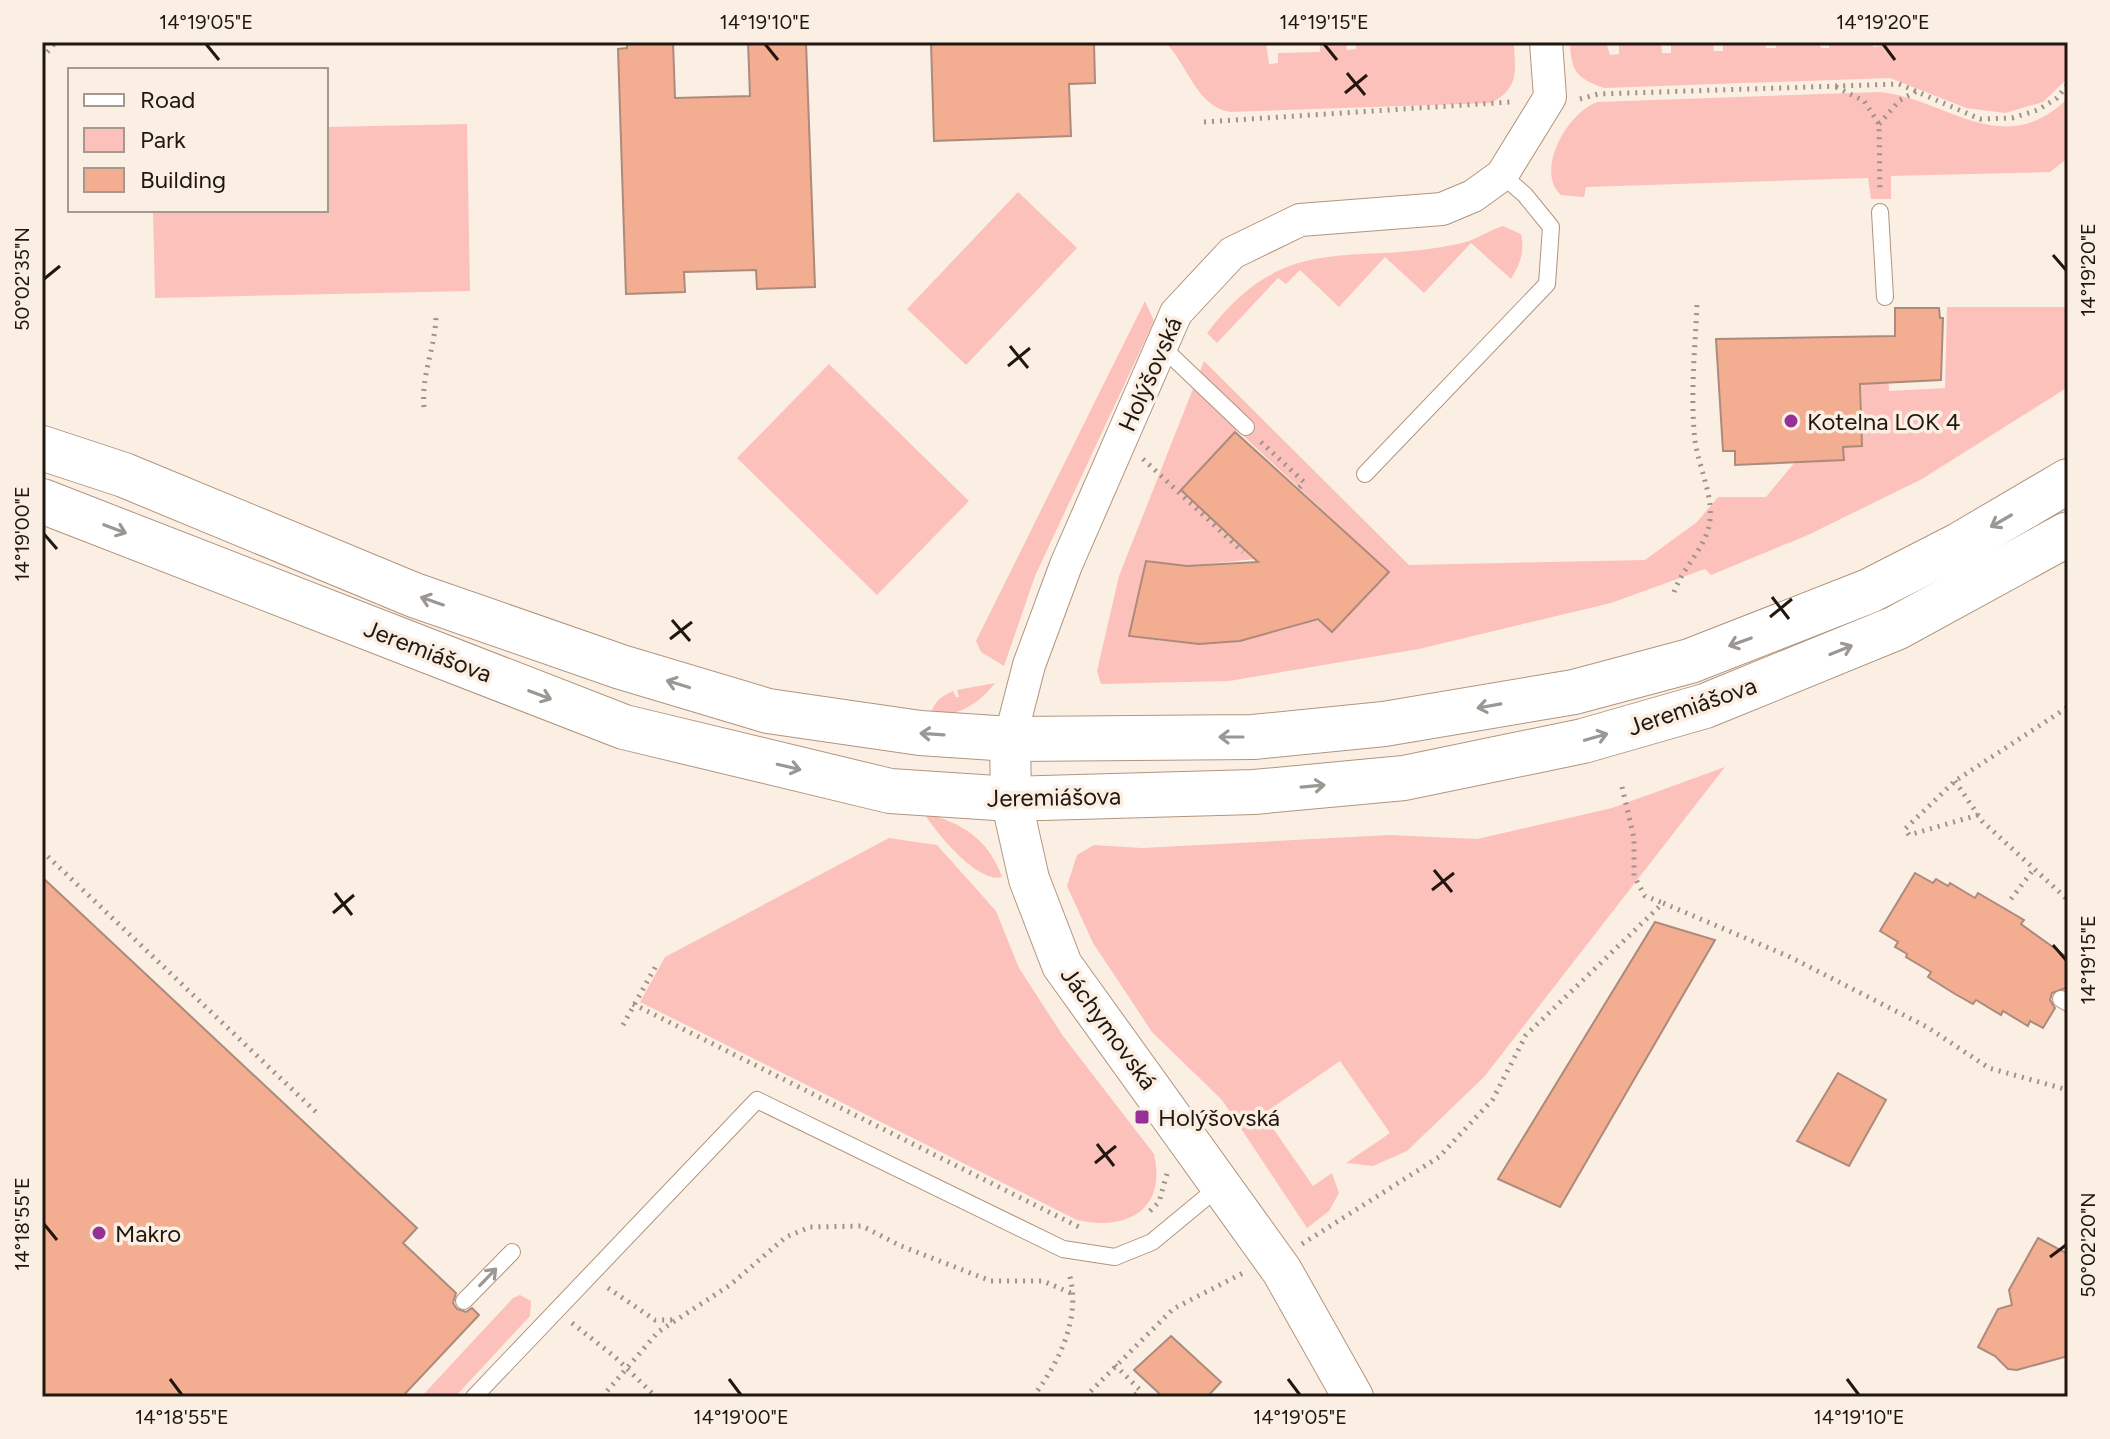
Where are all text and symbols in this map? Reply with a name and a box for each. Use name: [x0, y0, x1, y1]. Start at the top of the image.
text: 14°19'05"E: [159, 10, 253, 34]
text: 14°19'10"E: [720, 10, 810, 34]
text: 14°19'15"E: [1279, 10, 1369, 34]
text: 14°19'20"E: [1836, 10, 1930, 34]
legend: [68, 68, 328, 212]
text: Road: [140, 85, 195, 114]
text: Park: [140, 125, 186, 154]
text: Building: [140, 165, 226, 194]
text: 14°19'20"E: [2076, 223, 2100, 317]
text: 50°02'35"N: [10, 227, 34, 331]
street label: Holýšovská: [1112, 312, 1188, 436]
place label: Kotelna LOK 4: [1807, 407, 1961, 436]
marker: Kotelna LOK 4: [1782, 412, 1800, 430]
text: 14°19'00"E: [10, 486, 34, 582]
one-way arrow: [1990, 513, 2013, 529]
one-way arrow: [102, 523, 127, 537]
one-way arrow: [420, 593, 445, 608]
street label: Jeremiášova: [360, 613, 496, 689]
one-way arrow: [1728, 636, 1753, 651]
one-way arrow: [1828, 642, 1853, 657]
street label: Jeremiášova: [1624, 670, 1760, 742]
one-way arrow: [666, 676, 691, 690]
one-way arrow: [527, 689, 552, 703]
one-way arrow: [1477, 700, 1502, 715]
one-way arrow: [920, 726, 946, 741]
one-way arrow: [1218, 729, 1245, 745]
one-way arrow: [1583, 729, 1609, 744]
one-way arrow: [776, 760, 801, 775]
one-way arrow: [1299, 779, 1326, 794]
street label: Jeremiášova: [987, 781, 1121, 813]
text: 14°19'15"E: [2076, 915, 2100, 1005]
street label: Jáchymovská: [1055, 961, 1163, 1095]
place label: Holýšovská: [1158, 1103, 1280, 1132]
marker: Holýšovská: [1133, 1108, 1151, 1126]
text: 14°18'55"E: [10, 1177, 34, 1271]
text: 50°02'20"N: [2076, 1192, 2100, 1298]
place label: Makro: [115, 1219, 181, 1248]
marker: Makro: [90, 1224, 108, 1242]
one-way arrow: [479, 1267, 498, 1287]
text: 14°18'55"E: [135, 1405, 229, 1429]
text: 14°19'00"E: [693, 1405, 789, 1429]
text: 14°19'05"E: [1253, 1405, 1347, 1429]
text: 14°19'10"E: [1814, 1405, 1904, 1429]

